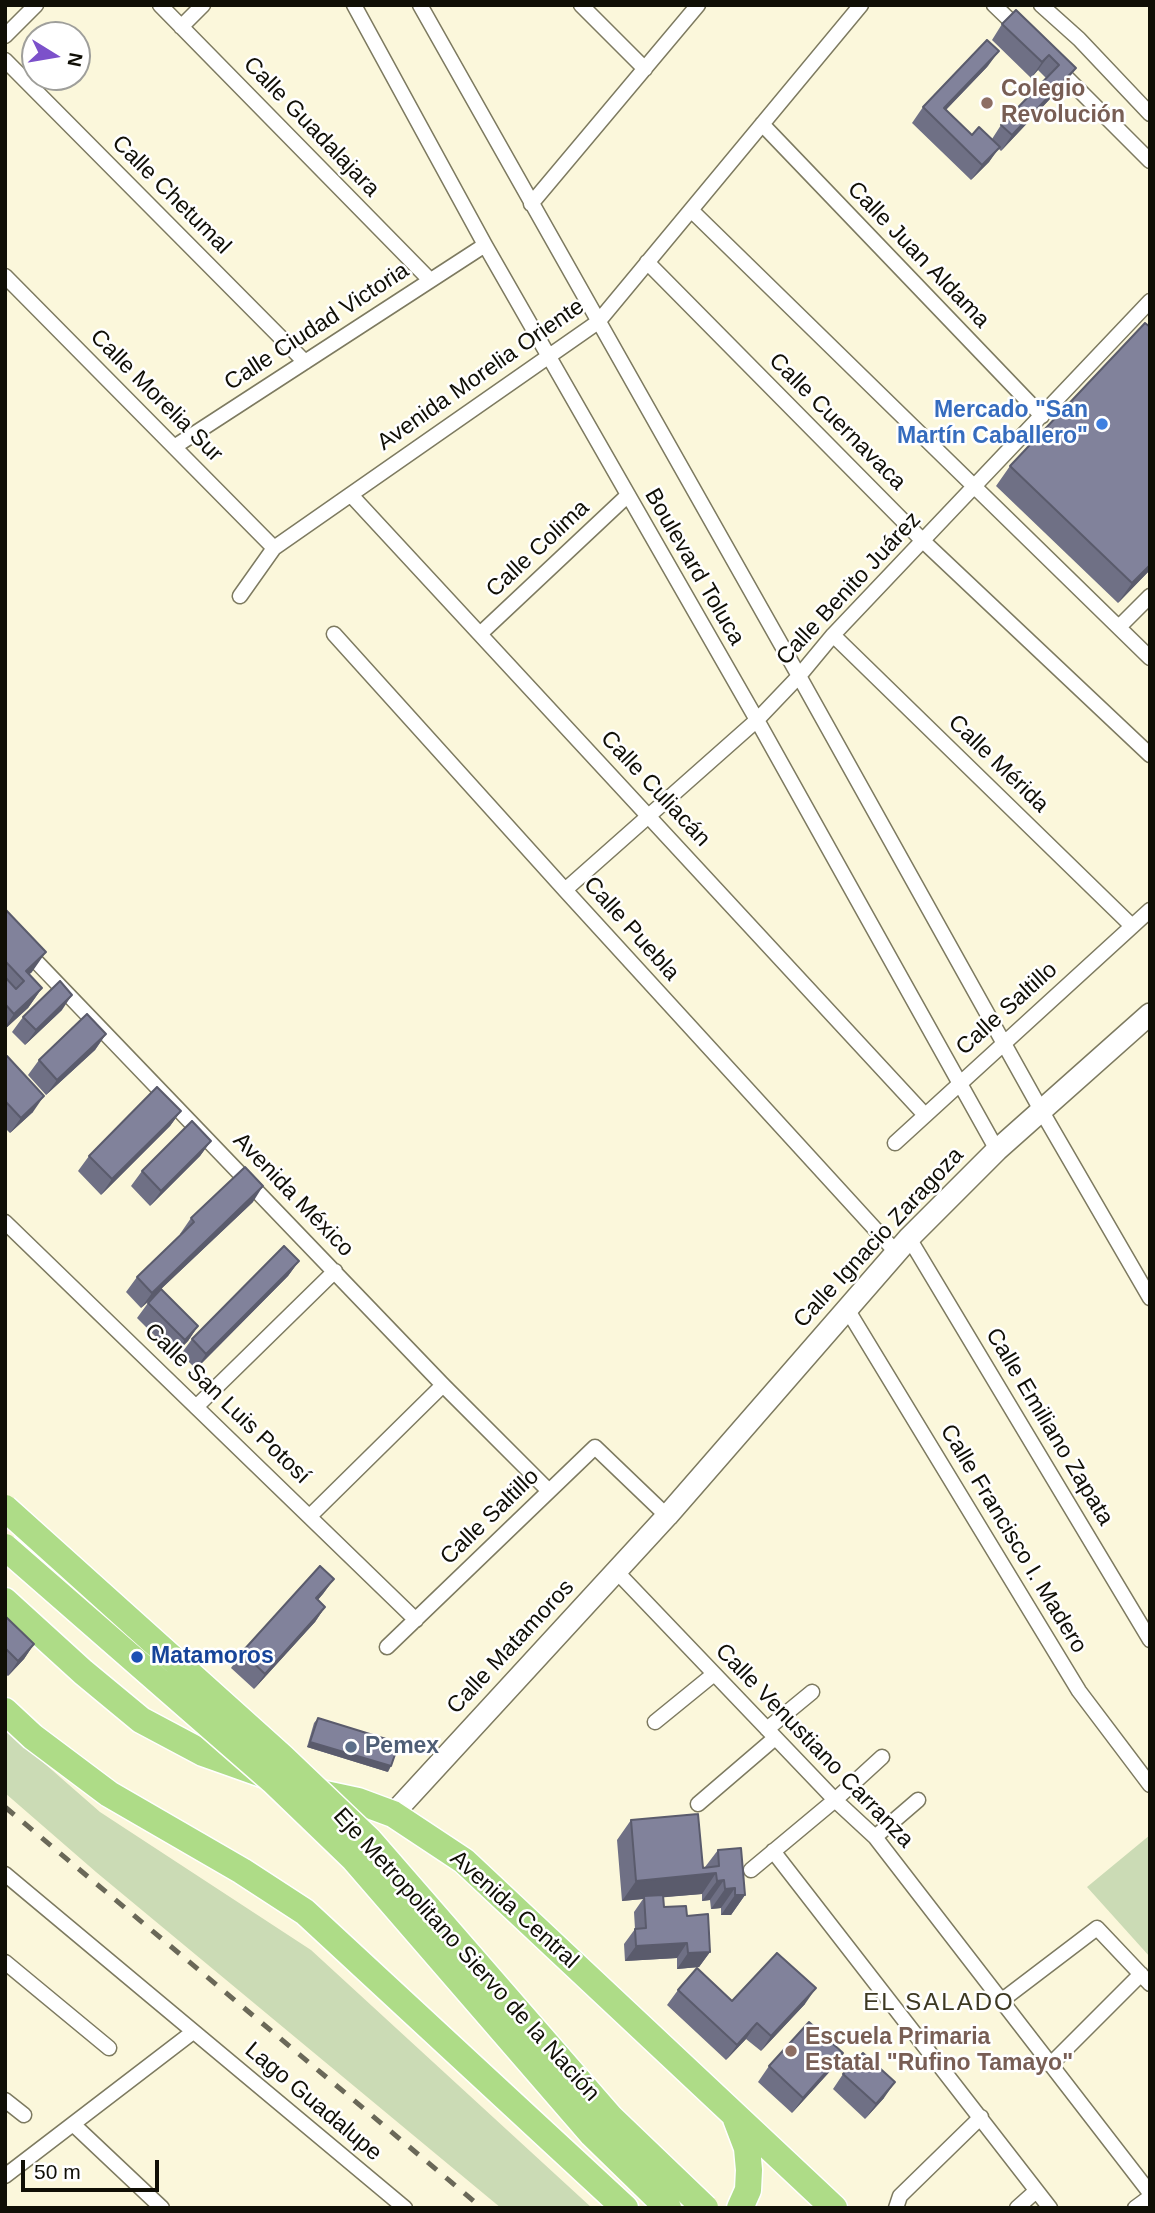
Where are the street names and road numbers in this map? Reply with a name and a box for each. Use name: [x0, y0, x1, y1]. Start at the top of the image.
street label: Calle Guadalajara: [237, 51, 385, 203]
street label: Calle Chetumal: [106, 130, 236, 260]
street label: Calle Juan Aldama: [841, 176, 995, 334]
street label: Calle Ciudad Victoria: [220, 257, 414, 397]
street label: Avenida Morelia Oriente: [372, 293, 590, 457]
street label: Calle Morelia Sur: [84, 324, 228, 468]
street label: Calle Cuernavaca: [763, 348, 911, 496]
street label: Boulevard Toluca: [638, 484, 750, 650]
street label: Calle Colima: [481, 494, 595, 604]
street label: Calle Benito Juárez: [771, 507, 927, 671]
street label: Calle Mérida: [942, 709, 1054, 819]
street label: Calle Culiacán: [594, 725, 716, 853]
street label: Calle Puebla: [577, 871, 685, 987]
street label: Calle Saltillo: [951, 956, 1063, 1062]
street label: Avenida México: [227, 1127, 359, 1263]
street label: Calle Ignacio Zaragoza: [788, 1142, 970, 1334]
street label: Calle San Luis Potosí: [138, 1318, 316, 1490]
street label: Calle Emiliano Zapata: [979, 1323, 1119, 1531]
street label: Calle Francisco I. Madero: [934, 1420, 1092, 1658]
street label: Calle Saltillo: [435, 1463, 545, 1571]
street label: Calle Matamoros: [442, 1574, 580, 1720]
street label: Calle Venustiano Carranza: [709, 1638, 919, 1854]
street label: Eje Metropolitano Siervo de la Nación: [327, 1803, 605, 2107]
street label: Avenida Central: [444, 1845, 584, 1975]
street label: Lago Guadalupe: [239, 2037, 387, 2167]

